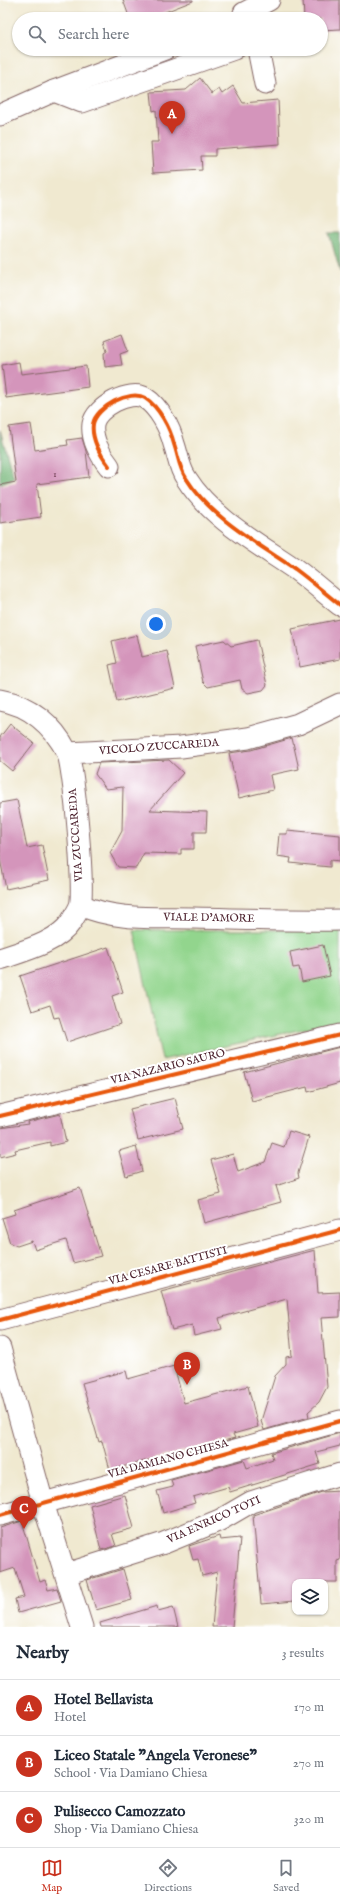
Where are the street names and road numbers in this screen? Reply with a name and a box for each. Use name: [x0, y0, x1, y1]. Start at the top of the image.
street label: VICOLO ZUCCAREDA: [98, 736, 220, 758]
street label: VIA ZUCCAREDA: [66, 787, 86, 883]
street label: VIALE D'AMORE: [162, 910, 255, 926]
street label: VIA NAZARIO SAURO: [108, 1046, 227, 1088]
street label: VIA CESARE BATTISTI: [106, 1243, 229, 1289]
street label: VIA DAMIANO CHIESA: [105, 1436, 230, 1482]
street label: VIA ENRICO TOTI: [164, 1493, 263, 1547]

